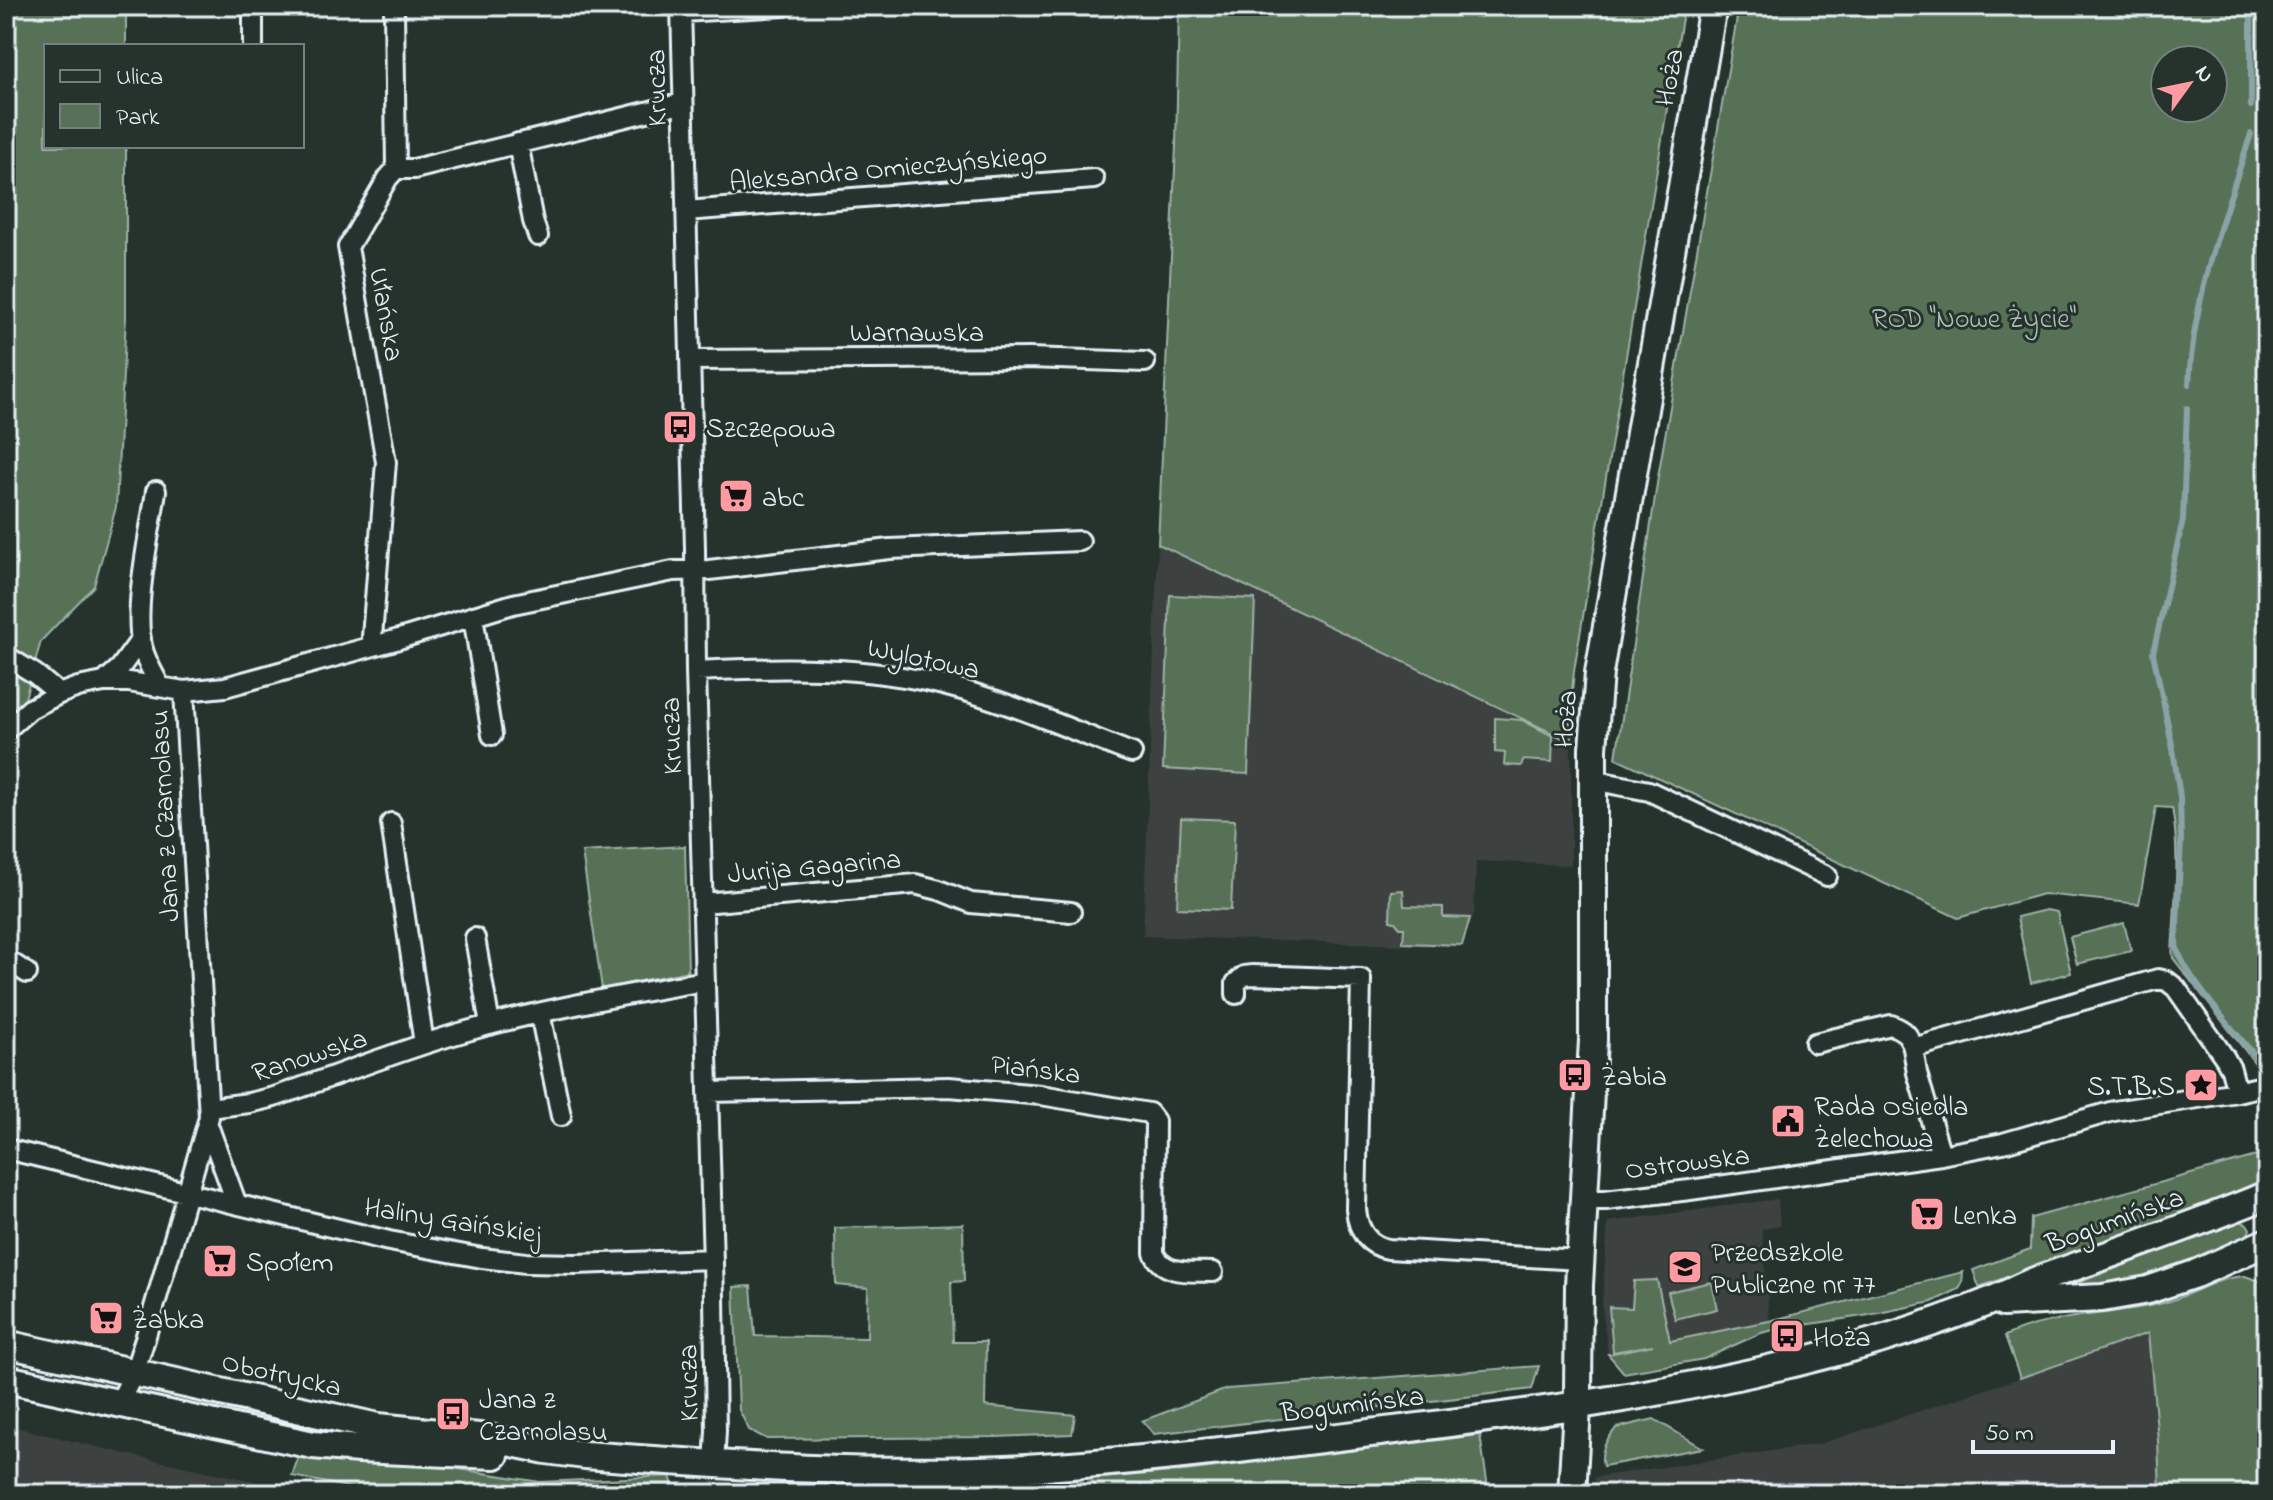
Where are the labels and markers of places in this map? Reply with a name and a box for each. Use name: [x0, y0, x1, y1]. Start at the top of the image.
bus stop icon: Szczepowa: [661, 408, 699, 446]
place label: Szczepowa: [706, 410, 836, 451]
supermarket icon: abc: [717, 477, 755, 515]
place label: abc: [762, 479, 805, 520]
bus stop icon: Żabia: [1556, 1056, 1594, 1094]
place label: Żabia: [1601, 1058, 1667, 1099]
place icon: S.T.B.S: [2182, 1066, 2220, 1104]
place label: S.T.B.S: [2087, 1068, 2175, 1109]
place label: Rada Osiedla Żelechowa: [1814, 1088, 1968, 1161]
public building icon: Rada Osiedla Żelechowa: [1769, 1102, 1807, 1140]
supermarket icon: Lenka: [1908, 1195, 1946, 1233]
place label: Lenka: [1953, 1197, 2017, 1238]
place label: Przedszkole Publiczne nr 77: [1711, 1234, 1876, 1307]
supermarket icon: Społem: [201, 1242, 239, 1280]
place label: Społem: [246, 1244, 334, 1285]
school or university icon: Przedszkole Publiczne nr 77: [1666, 1248, 1704, 1286]
supermarket icon: Żabka: [87, 1299, 125, 1337]
place label: Żabka: [132, 1301, 204, 1342]
bus stop icon: Hoża: [1768, 1317, 1806, 1355]
place label: Hoża: [1813, 1319, 1871, 1360]
place label: Jana z Czarnolasu: [479, 1381, 607, 1454]
bus stop icon: Jana z Czarnolasu: [434, 1395, 472, 1433]

